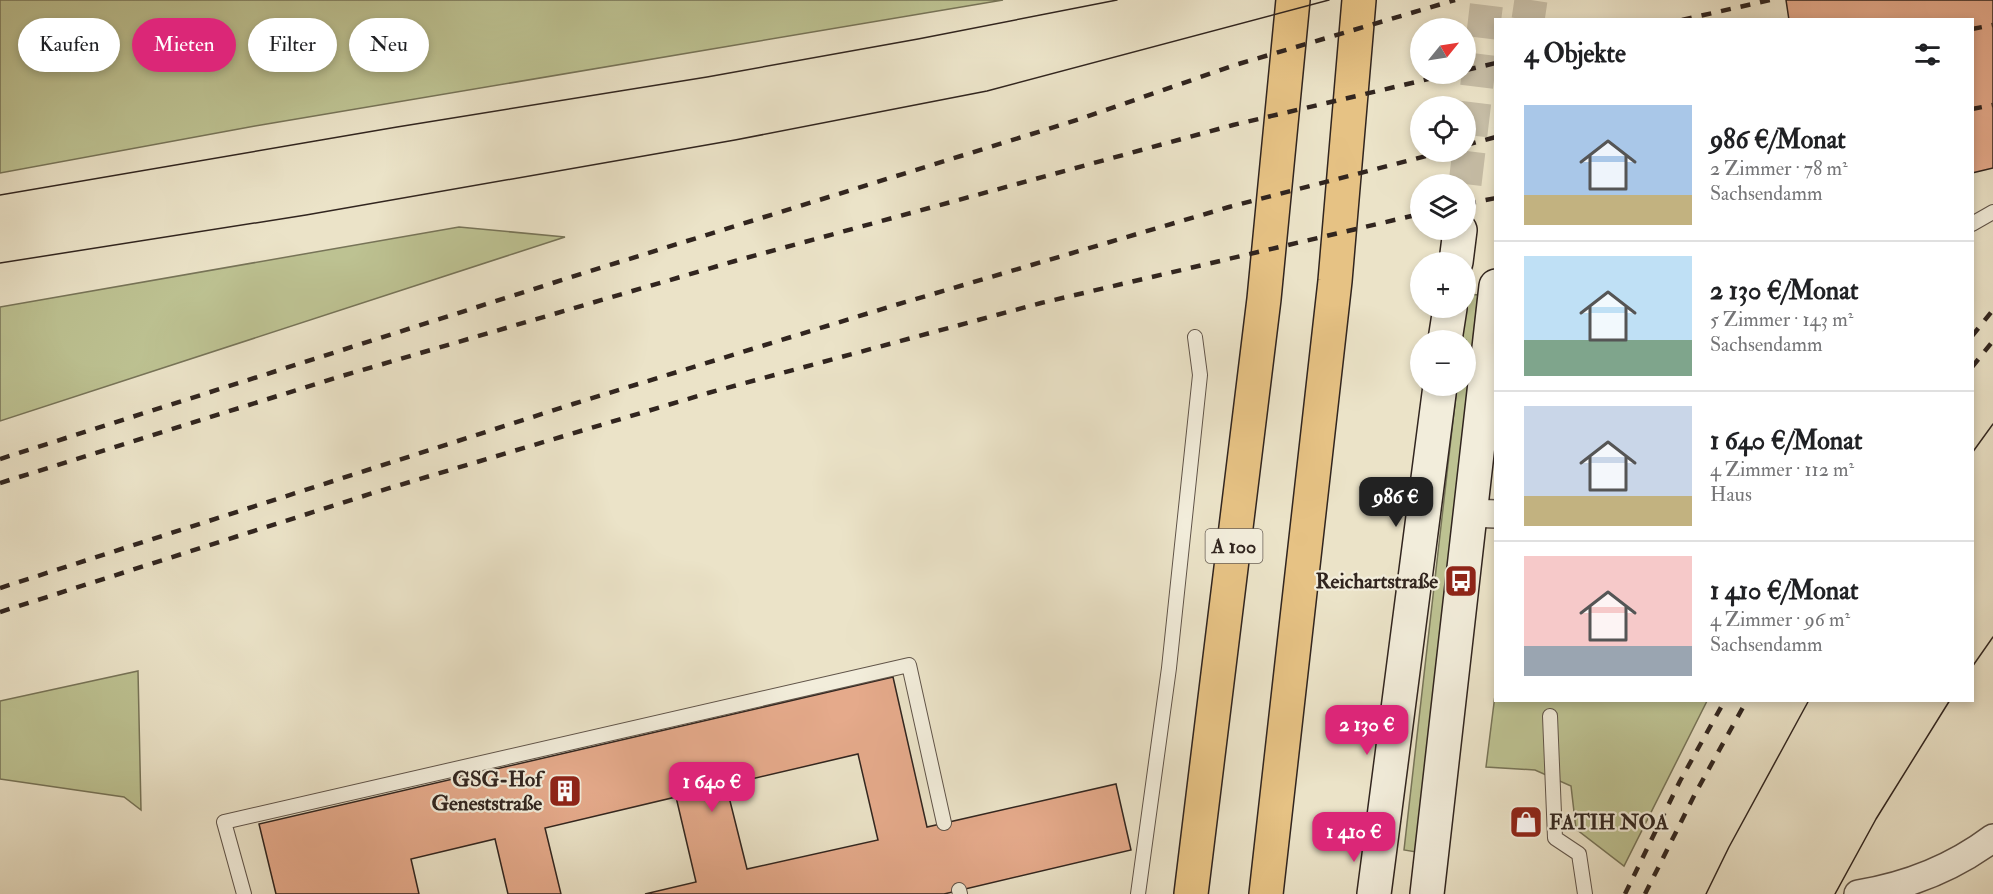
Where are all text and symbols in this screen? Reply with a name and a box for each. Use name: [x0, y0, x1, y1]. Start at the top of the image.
chip: Kaufen: [18, 18, 120, 72]
chip: Mieten: [132, 18, 236, 72]
chip: Filter: [248, 18, 337, 72]
chip: Neu: [349, 18, 429, 72]
north arrow: [1410, 18, 1476, 84]
map controls: [1410, 18, 1476, 396]
text: 4 Objekte: [1524, 38, 1626, 70]
icon: filters: [1911, 38, 1944, 71]
button: locate: [1410, 96, 1476, 162]
text: 986 €/Monat: [1710, 124, 1846, 156]
icon: home: [1572, 129, 1644, 201]
text: 2 Zimmer · 78 m²: [1710, 156, 1848, 181]
button: layers: [1410, 174, 1476, 240]
text: Sachsendamm: [1710, 181, 1822, 206]
button: +: [1410, 252, 1476, 318]
text: 2 130 €/Monat: [1710, 275, 1858, 307]
icon: home: [1572, 280, 1644, 352]
text: 5 Zimmer · 143 m²: [1710, 307, 1853, 332]
button: −: [1410, 330, 1476, 396]
text: Sachsendamm: [1710, 332, 1822, 357]
text: 1 640 €/Monat: [1710, 425, 1862, 457]
icon: home: [1572, 430, 1644, 502]
text: 4 Zimmer · 112 m²: [1710, 457, 1854, 482]
pin: 986 €: [1354, 477, 1438, 528]
text: Haus: [1710, 482, 1752, 507]
text: 986 €: [1373, 484, 1419, 509]
road number: A 100: [1206, 529, 1262, 563]
bus stop icon: Reichartstraße: [1443, 563, 1479, 599]
place label: Reichartstraße: [1316, 568, 1438, 595]
text: 1 410 €/Monat: [1710, 575, 1858, 607]
icon: home: [1572, 580, 1644, 652]
text: 4 Zimmer · 96 m²: [1710, 607, 1850, 632]
text: Sachsendamm: [1710, 632, 1822, 657]
pin: 2 130 €: [1312, 705, 1422, 756]
text: 2 130 €: [1339, 712, 1395, 737]
pin: 1 640 €: [657, 762, 767, 813]
place label: GSG-Hof Geneststraße: [431, 766, 545, 817]
text: 1 640 €: [683, 769, 741, 794]
building icon: GSG-Hof Geneststraße: [547, 773, 583, 809]
shop icon: FATIH NOA: [1508, 804, 1544, 840]
place label: FATIH NOA: [1549, 809, 1669, 836]
pin: 1 410 €: [1299, 812, 1409, 863]
text: 1 410 €: [1326, 819, 1382, 844]

